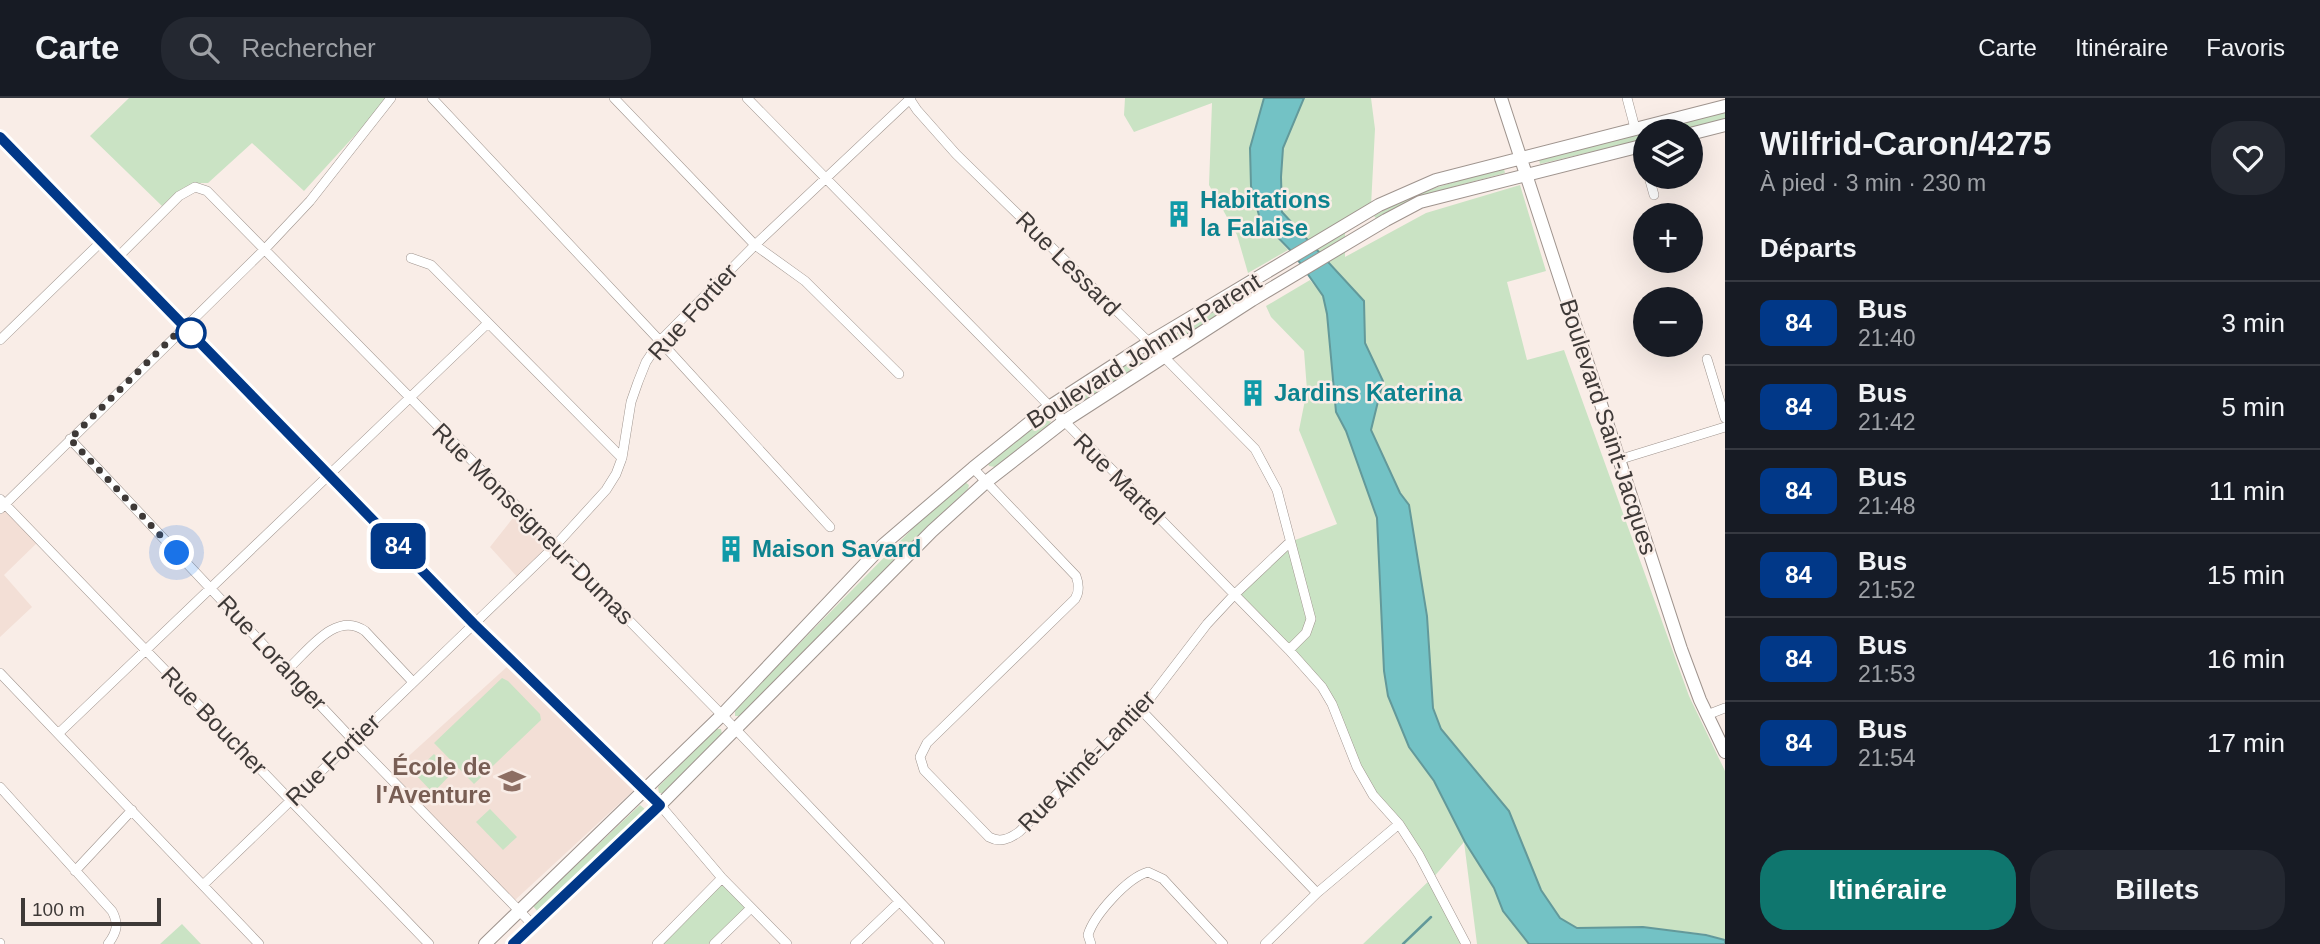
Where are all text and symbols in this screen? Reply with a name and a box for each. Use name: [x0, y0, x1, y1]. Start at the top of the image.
search box: [161, 17, 651, 80]
text: Carte: [35, 29, 119, 66]
icon: search: [185, 29, 223, 67]
text: Rechercher: [241, 33, 376, 63]
text: Carte: [1978, 34, 2037, 61]
text: Itinéraire: [2075, 34, 2168, 61]
text: Favoris: [2206, 34, 2285, 61]
map controls: [1633, 119, 1703, 357]
button: layers: [1633, 119, 1703, 189]
button: heart: [2211, 121, 2285, 195]
text: Wilfrid-Caron/4275: [1760, 125, 2051, 162]
text: À pied · 3 min · 230 m: [1760, 170, 1986, 196]
place label: Habitations la Falaise: [1200, 186, 1331, 241]
building icon: Habitations la Falaise: [1164, 199, 1194, 229]
button: +: [1633, 203, 1703, 273]
street label: Rue Lessard: [1011, 206, 1126, 321]
text: Départs: [1760, 233, 1857, 263]
street label: Rue Fortier: [642, 258, 743, 365]
street label: Boulevard Johnny-Parent: [1022, 267, 1266, 434]
button: −: [1633, 287, 1703, 357]
text: Bus: [1858, 294, 1907, 324]
street label: Boulevard Saint-Jacques: [1554, 296, 1663, 558]
text: 3 min: [2221, 308, 2285, 338]
text: 84: [1785, 309, 1812, 336]
unlabelled marker: [176, 318, 206, 348]
text: 21:40: [1858, 325, 1916, 351]
building icon: Jardins Katerina: [1238, 378, 1268, 408]
text: Bus: [1858, 378, 1907, 408]
place label: Jardins Katerina: [1274, 379, 1463, 406]
text: 5 min: [2221, 392, 2285, 422]
text: 84: [1785, 393, 1812, 420]
text: 21:42: [1858, 409, 1916, 435]
street label: Rue Monseigneur-Dumas: [427, 417, 640, 630]
street label: Rue Martel: [1068, 428, 1170, 530]
text: Bus: [1858, 462, 1907, 492]
text: 11 min: [2209, 476, 2285, 506]
text: 84: [1785, 477, 1812, 504]
text: 21:48: [1858, 493, 1916, 519]
line badge: 84: [366, 523, 430, 569]
text: 84: [385, 532, 411, 559]
building icon: Maison Savard: [716, 534, 746, 564]
your location: [159, 535, 194, 570]
place label: Maison Savard: [752, 535, 921, 562]
text: Bus: [1858, 546, 1907, 576]
text: 15 min: [2207, 560, 2285, 590]
text: 84: [1785, 561, 1812, 588]
text: 21:52: [1858, 577, 1916, 603]
street label: Rue Loranger: [212, 590, 332, 716]
text: Bus: [1858, 630, 1907, 660]
text: 16 min: [2207, 644, 2285, 674]
text: 84: [1785, 645, 1812, 672]
street label: Rue Boucher: [156, 661, 273, 780]
text: 21:53: [1858, 661, 1916, 687]
street label: Rue Aimé-Lantier: [1013, 685, 1161, 837]
street label: Rue Fortier: [280, 708, 385, 811]
text: Bus: [1858, 714, 1907, 744]
text: 17 min: [2207, 728, 2285, 758]
text: 84: [1785, 729, 1812, 756]
text: 21:54: [1858, 745, 1916, 771]
place label: École de l'Aventure: [375, 753, 491, 808]
school or university icon: École de l'Aventure: [497, 766, 527, 796]
button: Itinéraire: [1760, 850, 2016, 930]
button: Billets: [2030, 850, 2285, 930]
scale bar: [21, 895, 161, 927]
text: 100 m: [32, 899, 85, 920]

